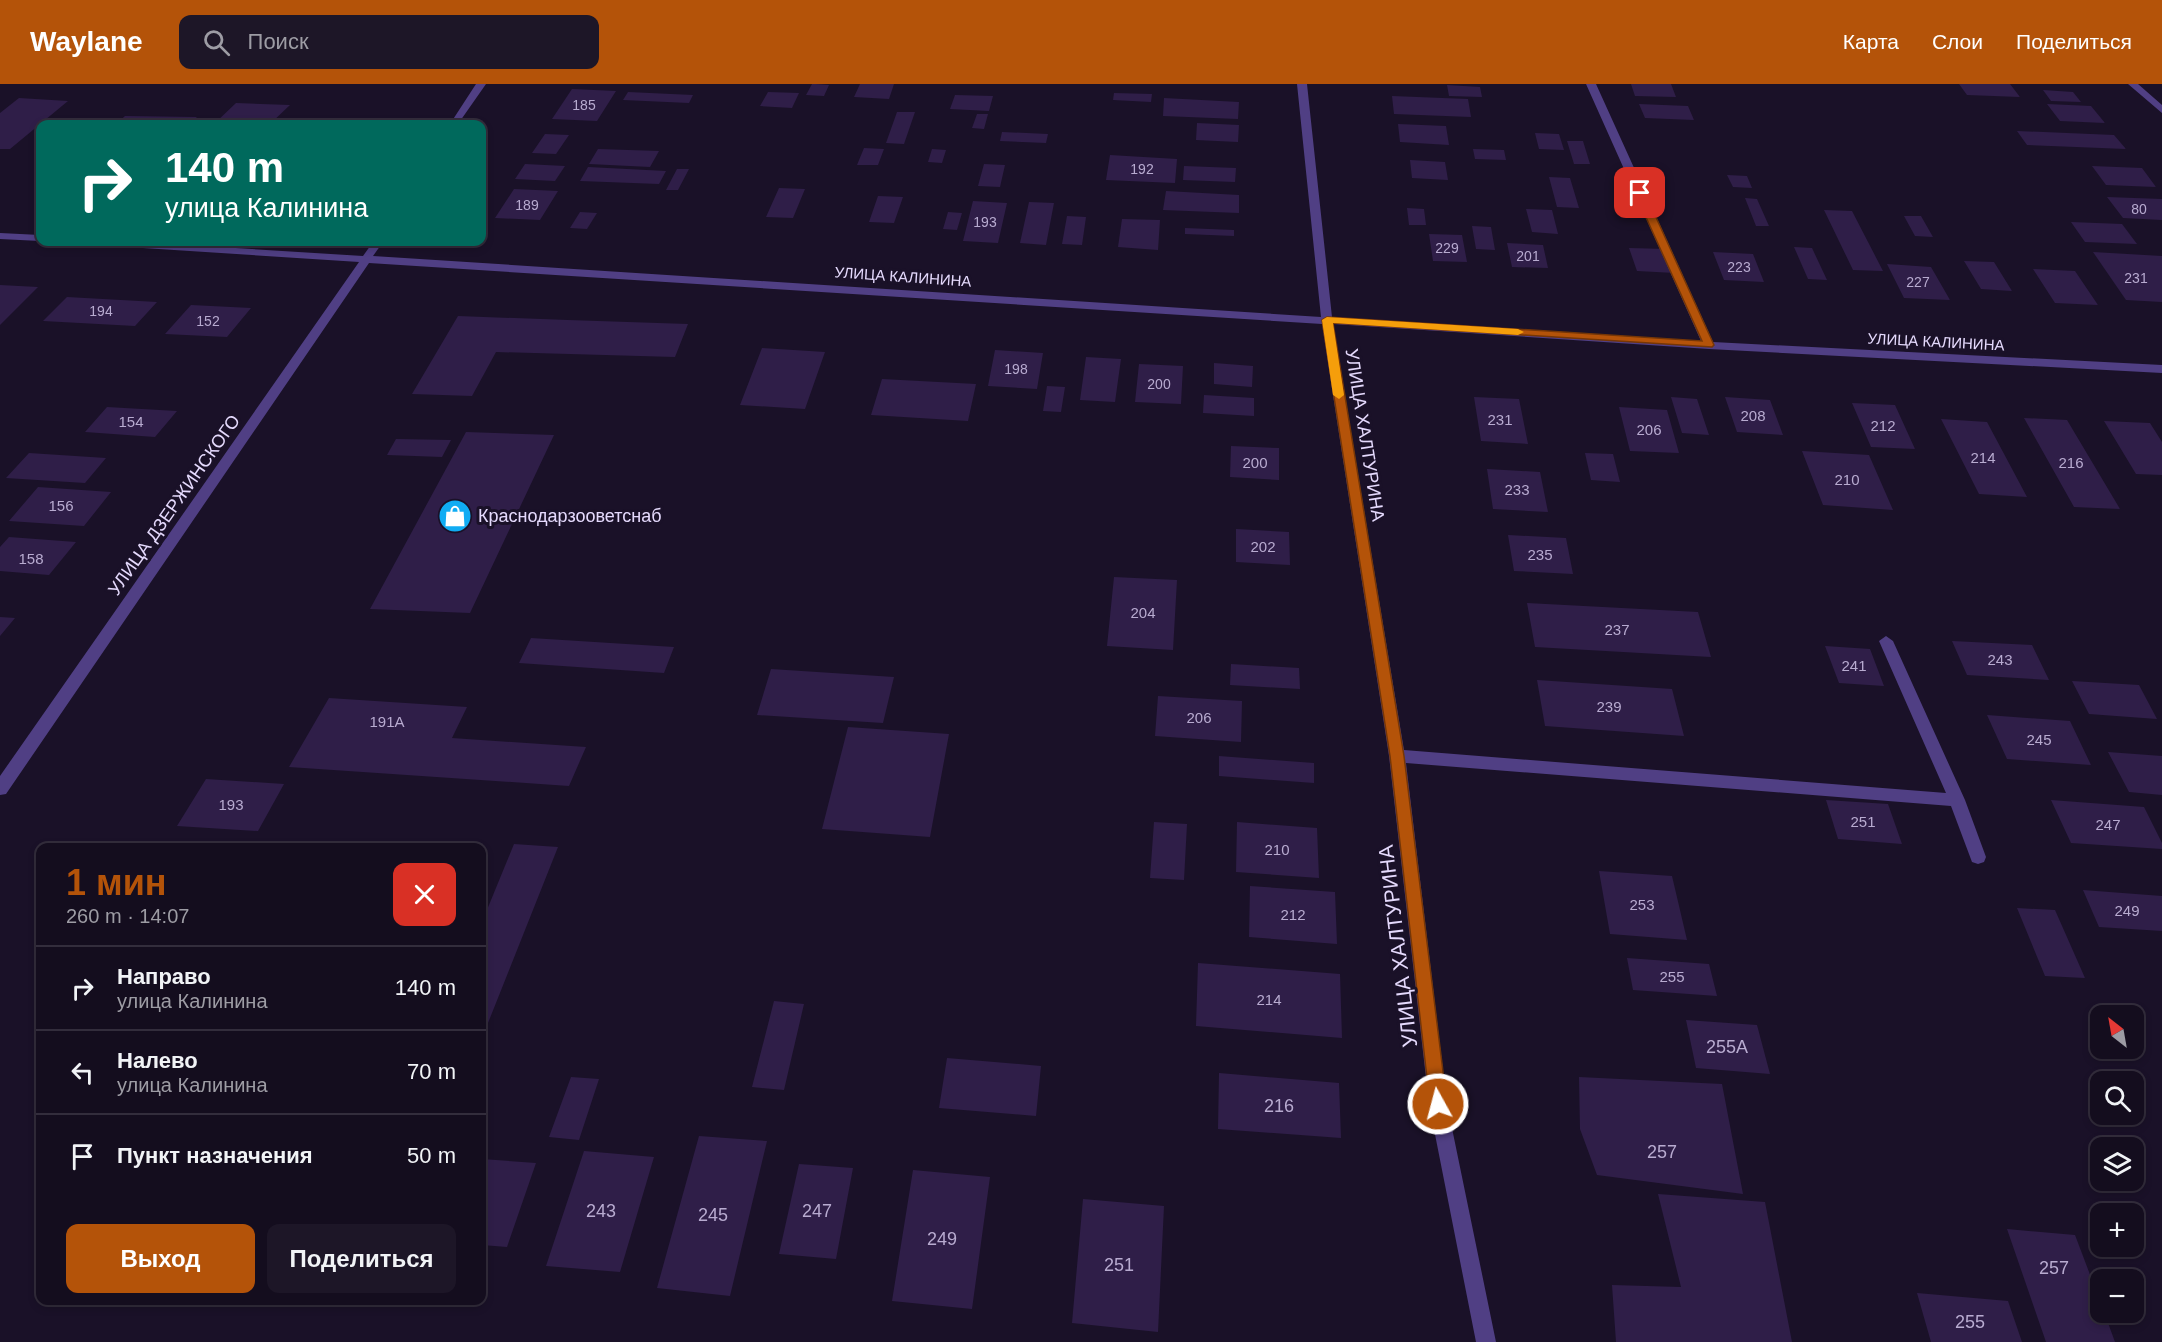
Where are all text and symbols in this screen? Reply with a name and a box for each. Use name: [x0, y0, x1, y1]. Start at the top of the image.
search box: [179, 15, 599, 69]
text: Waylane: [30, 26, 143, 57]
icon: search: [200, 26, 233, 59]
text: Поиск: [248, 29, 309, 54]
text: Карта: [1843, 30, 1899, 53]
text: Слои: [1932, 30, 1983, 53]
text: Поделиться: [2016, 30, 2132, 53]
house number: 185: [572, 97, 596, 113]
icon: right: [66, 144, 144, 222]
text: 140 m: [165, 144, 284, 191]
house number: 192: [1130, 161, 1154, 177]
pin: [1614, 167, 1665, 218]
icon: arrive: [1623, 176, 1656, 209]
text: улица Калинина: [165, 193, 368, 223]
house number: 189: [515, 197, 539, 213]
house number: 80: [2131, 201, 2147, 217]
house number: 193: [973, 214, 997, 230]
house number: 229: [1435, 240, 1459, 256]
house number: 201: [1516, 248, 1540, 264]
house number: 223: [1727, 259, 1751, 275]
street label: УЛИЦА КАЛИНИНА: [834, 263, 972, 290]
house number: 231: [2124, 270, 2148, 286]
house number: 227: [1906, 274, 1930, 290]
house number: 194: [89, 303, 113, 319]
house number: 152: [196, 313, 220, 329]
street label: УЛИЦА КАЛИНИНА: [1867, 329, 2005, 354]
street label: УЛИЦА ХАЛТУРИНА: [1341, 347, 1389, 523]
house number: 198: [1004, 361, 1028, 377]
house number: 200: [1147, 376, 1171, 392]
house number: 208: [1740, 407, 1766, 424]
street label: УЛИЦА ДЗЕРЖИНСКОГО: [104, 411, 244, 599]
house number: 231: [1487, 411, 1513, 428]
house number: 154: [118, 413, 144, 430]
house number: 212: [1870, 417, 1896, 434]
house number: 206: [1636, 421, 1662, 438]
house number: 214: [1970, 449, 1996, 466]
house number: 200: [1242, 454, 1268, 471]
house number: 216: [2058, 454, 2084, 471]
house number: 210: [1834, 471, 1860, 488]
house number: 233: [1504, 481, 1530, 498]
house number: 156: [48, 497, 74, 514]
shop icon: Краснодарзооветснаб: [437, 498, 473, 534]
place label: Краснодарзооветснаб: [478, 506, 662, 526]
house number: 202: [1250, 538, 1276, 555]
house number: 235: [1527, 546, 1553, 563]
house number: 158: [18, 550, 44, 567]
house number: 204: [1130, 604, 1156, 621]
house number: 237: [1604, 621, 1630, 638]
house number: 243: [1987, 651, 2013, 668]
house number: 241: [1841, 657, 1867, 674]
house number: 239: [1596, 698, 1622, 715]
house number: 206: [1186, 709, 1212, 726]
house number: 191А: [369, 713, 405, 730]
house number: 245: [2026, 731, 2052, 748]
house number: 193: [218, 796, 244, 813]
house number: 251: [1850, 813, 1876, 830]
house number: 247: [2095, 816, 2121, 833]
house number: 210: [1264, 841, 1290, 858]
street label: УЛИЦА ХАЛТУРИНА: [1374, 844, 1421, 1049]
text: 1 мин: [66, 862, 167, 903]
button: close: [393, 863, 456, 926]
house number: 253: [1629, 896, 1655, 913]
house number: 249: [2114, 902, 2140, 919]
text: 260 m · 14:07: [66, 905, 189, 927]
house number: 212: [1280, 906, 1306, 923]
text: Направо: [117, 964, 211, 989]
house number: 255: [1659, 968, 1685, 985]
icon: right: [66, 972, 99, 1005]
text: 140 m: [395, 975, 456, 1000]
text: улица Калинина: [117, 990, 268, 1012]
house number: 214: [1256, 991, 1282, 1008]
north arrow: [2090, 1005, 2144, 1059]
map controls: [2090, 1005, 2144, 1323]
house number: 255А: [1706, 1037, 1748, 1057]
text: Налево: [117, 1048, 198, 1073]
icon: left: [66, 1056, 99, 1089]
text: 70 m: [407, 1059, 456, 1084]
button: search: [2090, 1071, 2144, 1125]
position arrow: [1406, 1072, 1470, 1136]
text: улица Калинина: [117, 1074, 268, 1096]
house number: 216: [1264, 1096, 1294, 1116]
button: layers: [2090, 1137, 2144, 1191]
icon: arrive: [66, 1140, 99, 1173]
house number: 257: [1647, 1142, 1677, 1162]
text: Пункт назначения: [117, 1143, 313, 1168]
text: 50 m: [407, 1143, 456, 1168]
house number: 243: [586, 1201, 616, 1221]
house number: 247: [802, 1201, 832, 1221]
button: +: [2090, 1203, 2144, 1257]
house number: 245: [698, 1205, 728, 1225]
button: Выход: [66, 1224, 255, 1293]
button: Поделиться: [267, 1224, 456, 1293]
house number: 249: [927, 1229, 957, 1249]
house number: 251: [1104, 1255, 1134, 1275]
house number: 257: [2039, 1258, 2069, 1278]
button: −: [2090, 1269, 2144, 1323]
house number: 255: [1955, 1312, 1985, 1332]

